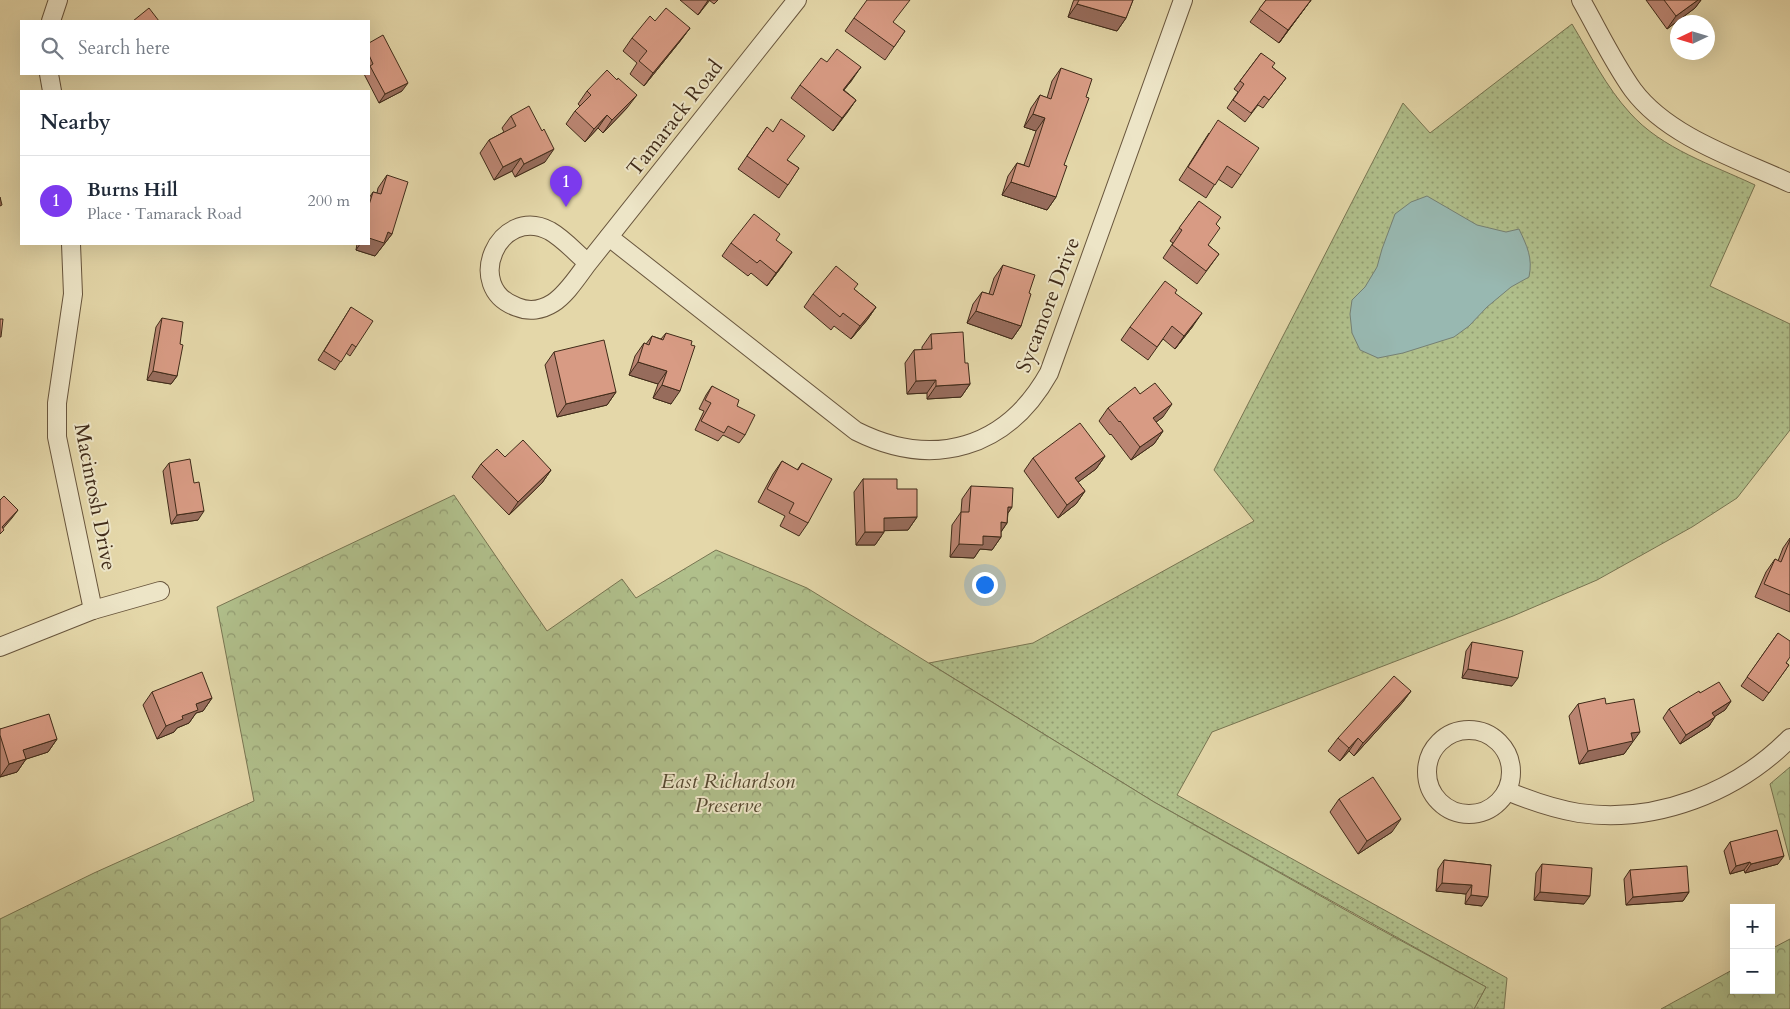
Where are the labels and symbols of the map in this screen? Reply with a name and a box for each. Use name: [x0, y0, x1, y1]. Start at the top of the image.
north arrow: [1670, 15, 1715, 60]
street label: Tamarack Road: [620, 54, 730, 182]
pin: 1: [550, 166, 582, 207]
street label: Sycamore Drive: [1009, 233, 1087, 377]
street label: Macintosh Drive: [67, 421, 123, 573]
your location: [972, 572, 998, 598]
park label: East Richardson Preserve: [661, 767, 796, 820]

